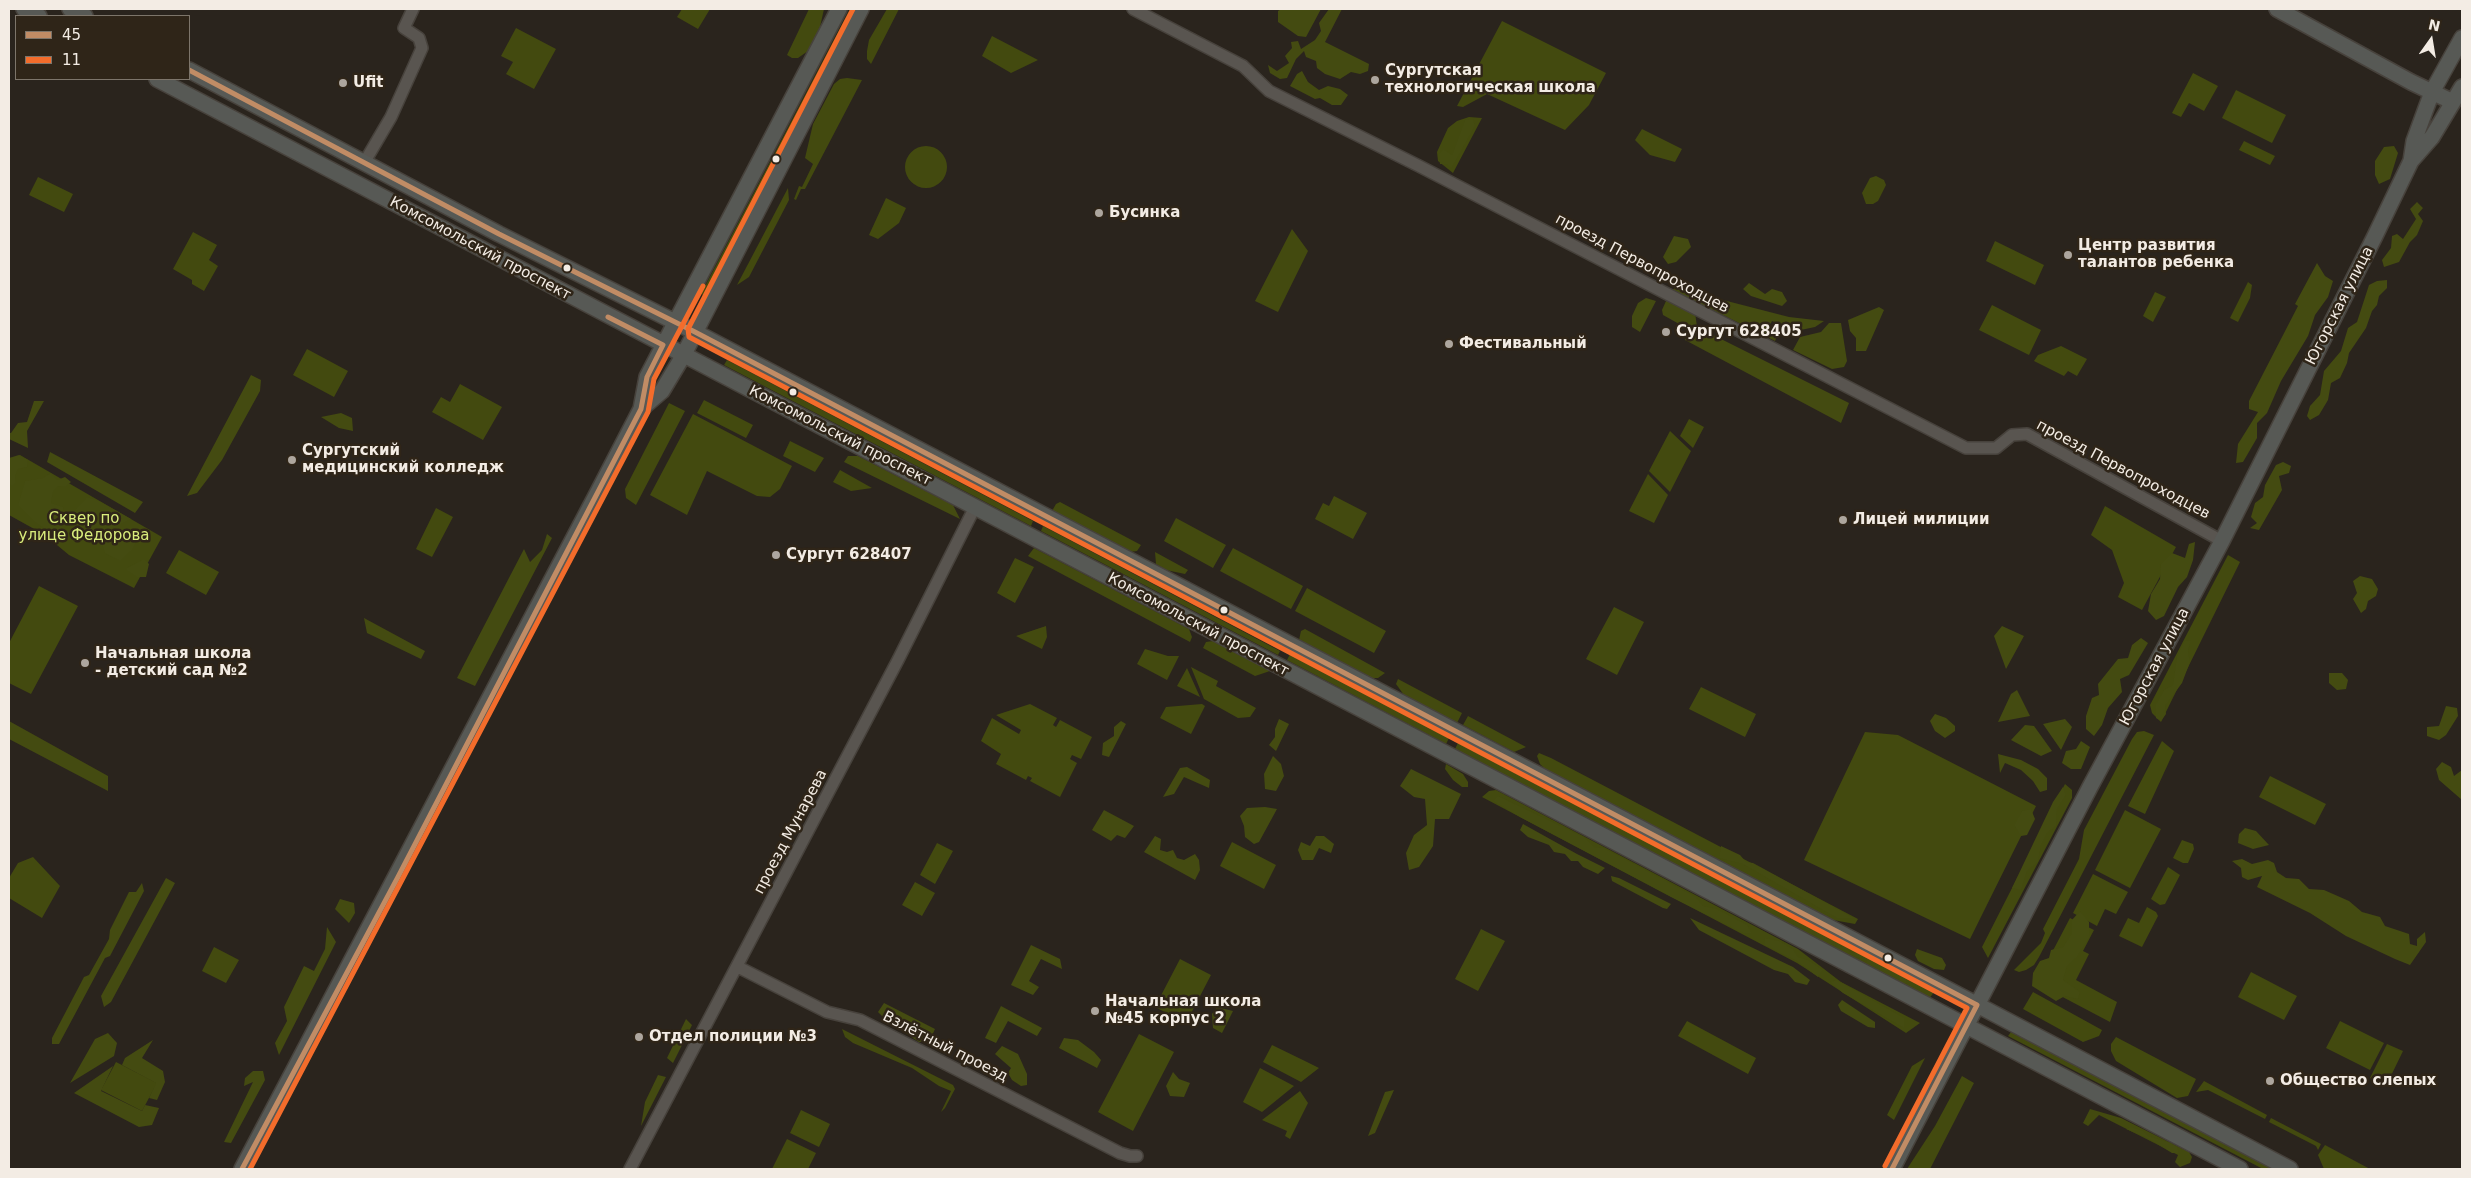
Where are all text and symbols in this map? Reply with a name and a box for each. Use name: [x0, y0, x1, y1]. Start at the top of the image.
legend: [15, 15, 190, 80]
north arrow: [2406, 15, 2456, 65]
text: N: [2427, 16, 2442, 34]
text: 45: [62, 26, 81, 44]
text: 11: [62, 51, 81, 69]
place label: Сургутская технологическая школа: [1385, 62, 1596, 97]
place label: Ufit: [353, 74, 383, 92]
marker: Сургутская технологическая школа: [1369, 74, 1381, 86]
marker: Ufit: [337, 77, 349, 89]
unlabelled marker: [771, 154, 781, 164]
street label: Комсомольский проспект: [386, 193, 574, 305]
place label: Бусинка: [1109, 204, 1180, 222]
marker: Бусинка: [1093, 207, 1105, 219]
street label: проезд Первопроходцев: [1552, 210, 1732, 318]
place label: Центр развития талантов ребенка: [2078, 237, 2234, 272]
street label: Югорская улица: [2302, 244, 2378, 368]
marker: Центр развития талантов ребенка: [2062, 249, 2074, 261]
unlabelled marker: [562, 263, 572, 273]
place label: Сургут 628405: [1676, 323, 1802, 341]
marker: Сургут 628405: [1660, 326, 1672, 338]
place label: Фестивальный: [1459, 335, 1587, 353]
marker: Фестивальный: [1443, 338, 1455, 350]
street label: Комсомольский проспект: [746, 382, 934, 490]
unlabelled marker: [788, 387, 798, 397]
street label: проезд Первопроходцев: [2033, 416, 2213, 524]
place label: Сургутский медицинский колледж: [302, 442, 504, 477]
marker: Сургутский медицинский колледж: [286, 454, 298, 466]
park label: Сквер по улице Федорова: [19, 510, 149, 545]
place label: Лицей милиции: [1853, 511, 1989, 529]
marker: Лицей милиции: [1837, 514, 1849, 526]
place label: Сургут 628407: [786, 546, 912, 564]
marker: Сургут 628407: [770, 549, 782, 561]
street label: Комсомольский проспект: [1104, 569, 1292, 681]
unlabelled marker: [1219, 605, 1229, 615]
street label: Югорская улица: [2116, 605, 2194, 729]
place label: Начальная школа - детский сад №2: [95, 645, 251, 680]
marker: Начальная школа - детский сад №2: [79, 657, 91, 669]
street label: проезд Мунарева: [751, 767, 831, 897]
unlabelled marker: [1883, 953, 1893, 963]
place label: Начальная школа №45 корпус 2: [1105, 993, 1261, 1028]
marker: Начальная школа №45 корпус 2: [1089, 1005, 1101, 1017]
street label: Взлётный проезд: [879, 1008, 1011, 1086]
place label: Отдел полиции №3: [649, 1028, 817, 1046]
marker: Отдел полиции №3: [633, 1031, 645, 1043]
place label: Общество слепых: [2280, 1072, 2436, 1090]
marker: Общество слепых: [2264, 1075, 2276, 1087]

